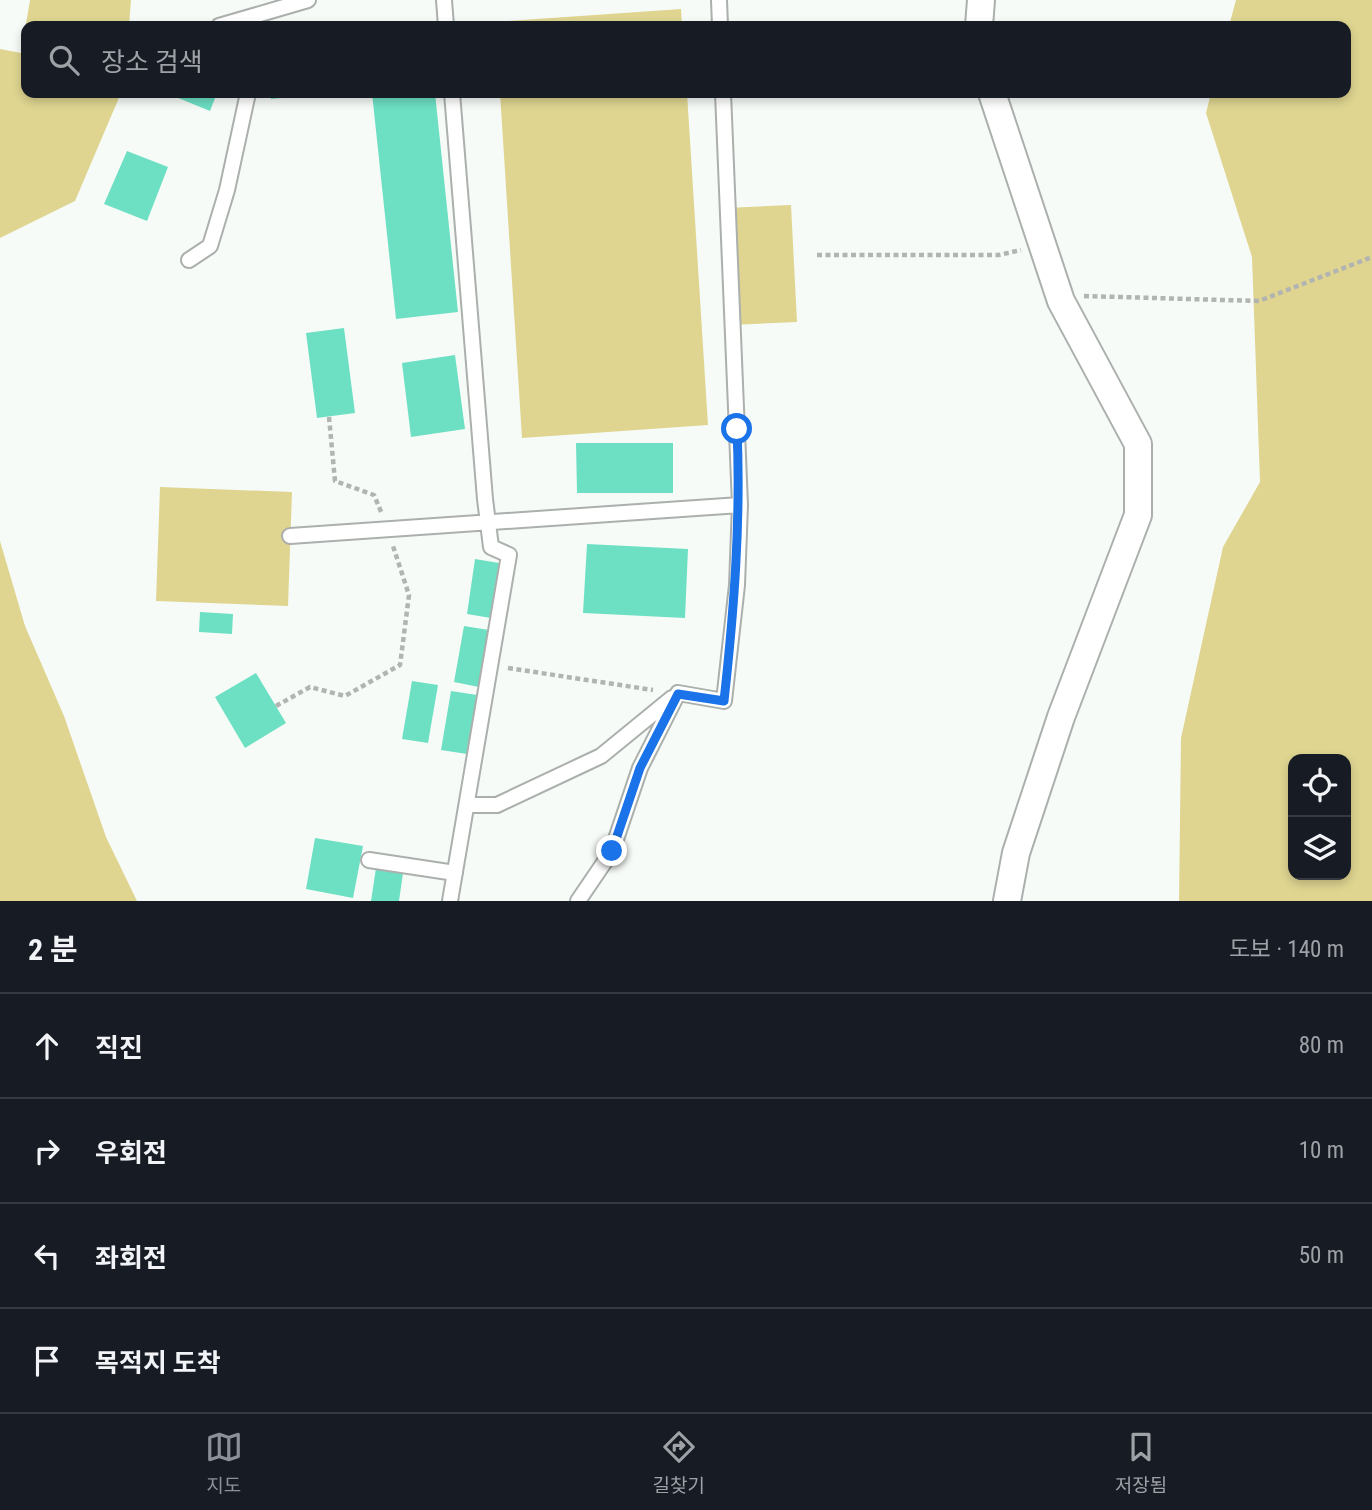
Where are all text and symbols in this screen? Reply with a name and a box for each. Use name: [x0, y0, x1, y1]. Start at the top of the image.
search box: [21, 21, 1351, 98]
icon: search: [45, 41, 83, 79]
text: 장소 검색: [101, 47, 203, 77]
route start: [721, 413, 752, 444]
map controls: [1288, 754, 1351, 880]
button: locate: [1288, 754, 1351, 817]
button: layers: [1288, 817, 1351, 880]
route end: [596, 835, 627, 866]
text: 2 분: [28, 932, 78, 967]
text: 도보 · 140 m: [1229, 936, 1344, 963]
icon: ahead: [28, 1027, 66, 1065]
text: 80 m: [1299, 1032, 1344, 1059]
text: 직진: [95, 1033, 143, 1063]
icon: right: [28, 1132, 66, 1170]
text: 10 m: [1299, 1137, 1344, 1164]
text: 우회전: [95, 1138, 167, 1168]
icon: left: [28, 1237, 66, 1275]
text: 50 m: [1299, 1242, 1344, 1269]
text: 좌회전: [95, 1243, 167, 1273]
icon: arrive: [28, 1342, 66, 1380]
text: 목적지 도착: [95, 1348, 221, 1378]
tab: 지도: [205, 1428, 243, 1497]
tab: 길찾기: [653, 1428, 705, 1497]
tab: 저장됨: [1115, 1428, 1167, 1497]

